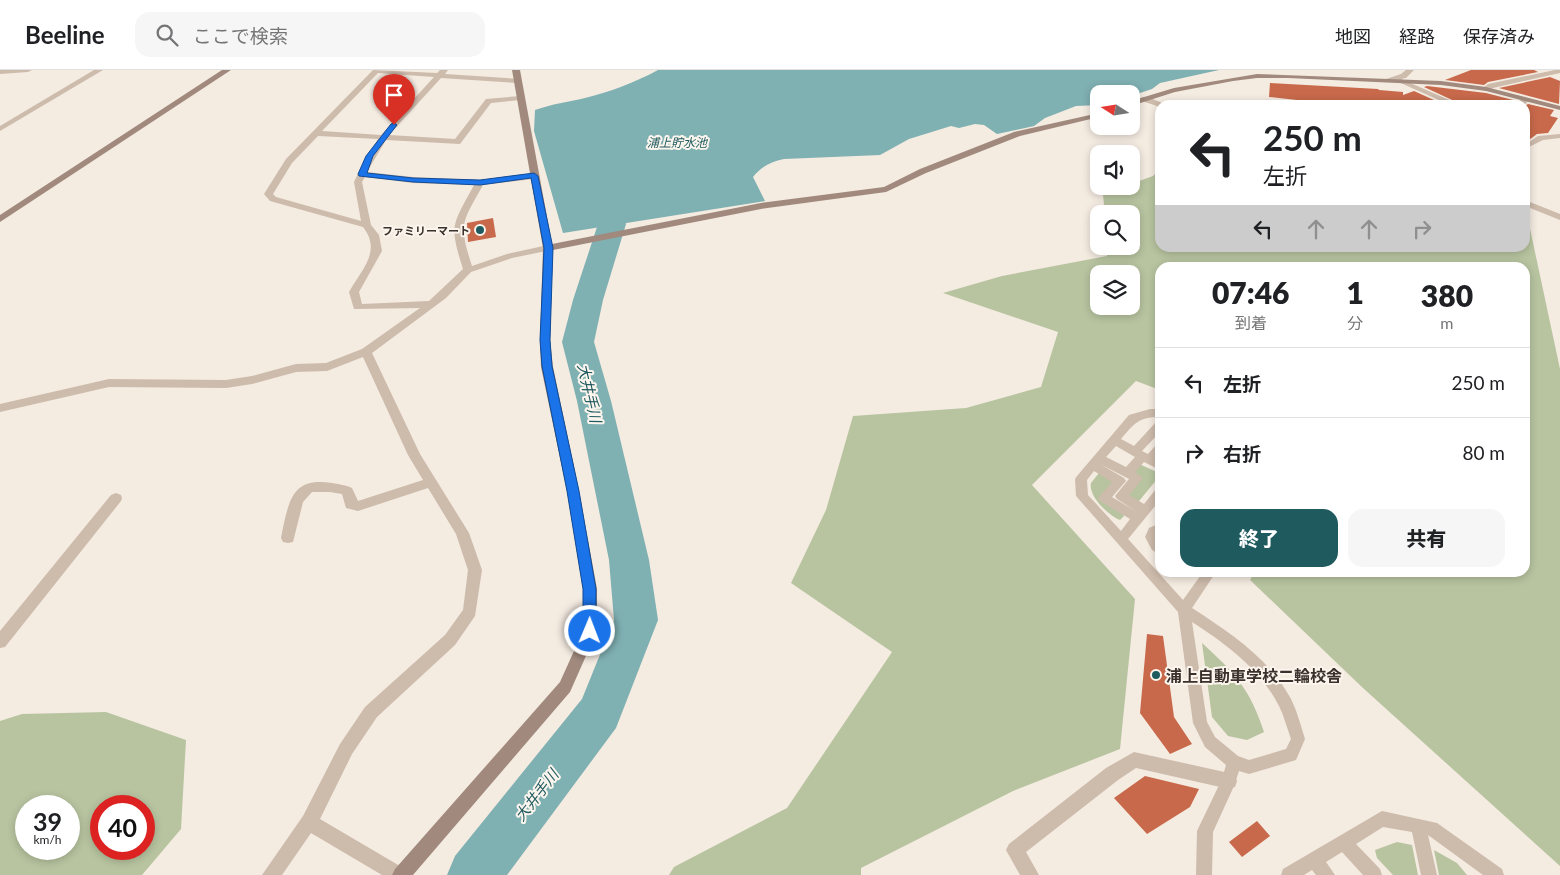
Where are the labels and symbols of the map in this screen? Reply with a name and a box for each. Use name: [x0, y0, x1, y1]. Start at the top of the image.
pin: [373, 74, 415, 125]
north arrow: [1090, 85, 1140, 135]
water label: 浦上貯水池: [647, 135, 708, 150]
place label: ファミリーマート: [382, 224, 470, 237]
marker: ファミリーマート: [474, 224, 486, 236]
water label: 大井手川: [574, 362, 606, 426]
position arrow: [563, 604, 615, 656]
place label: 浦上自動車学校二輪校舎: [1166, 666, 1342, 685]
marker: 浦上自動車学校二輪校舎: [1150, 669, 1162, 681]
water label: 大井手川: [510, 764, 563, 824]
speed limit sign: 40: [90, 795, 155, 860]

